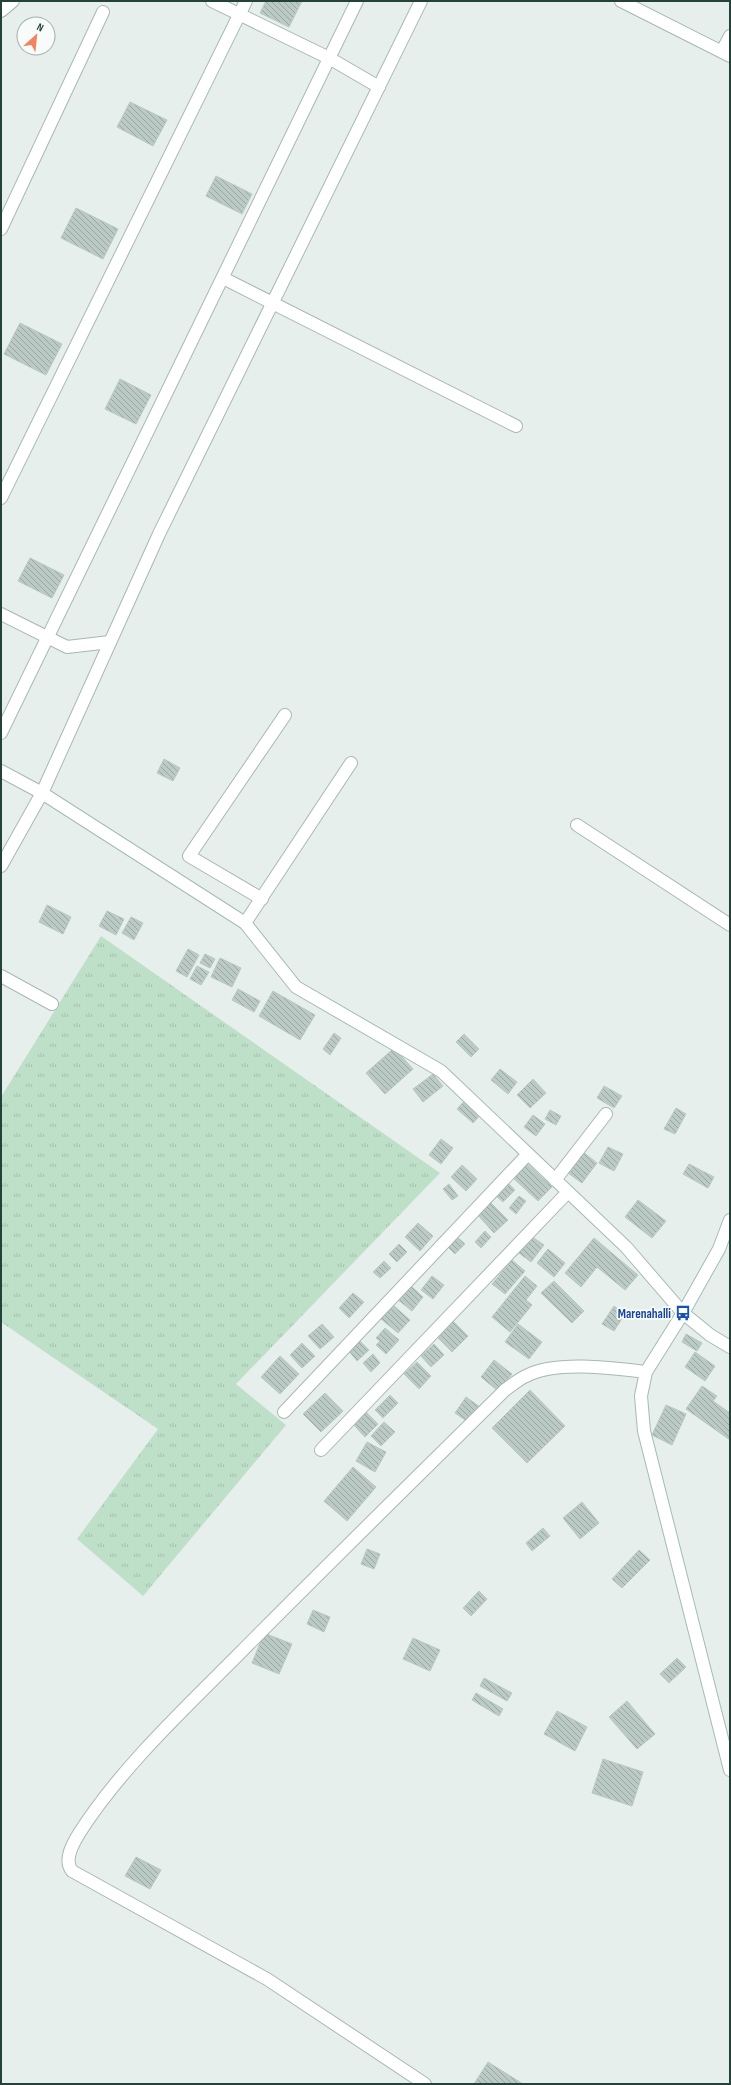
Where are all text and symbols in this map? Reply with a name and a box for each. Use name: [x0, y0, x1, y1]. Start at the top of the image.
north arrow: [16, 16, 56, 56]
text: N: [35, 20, 46, 35]
bus stop icon: Marenahalli: [674, 1304, 692, 1322]
place label: Marenahalli: [618, 1306, 671, 1322]

